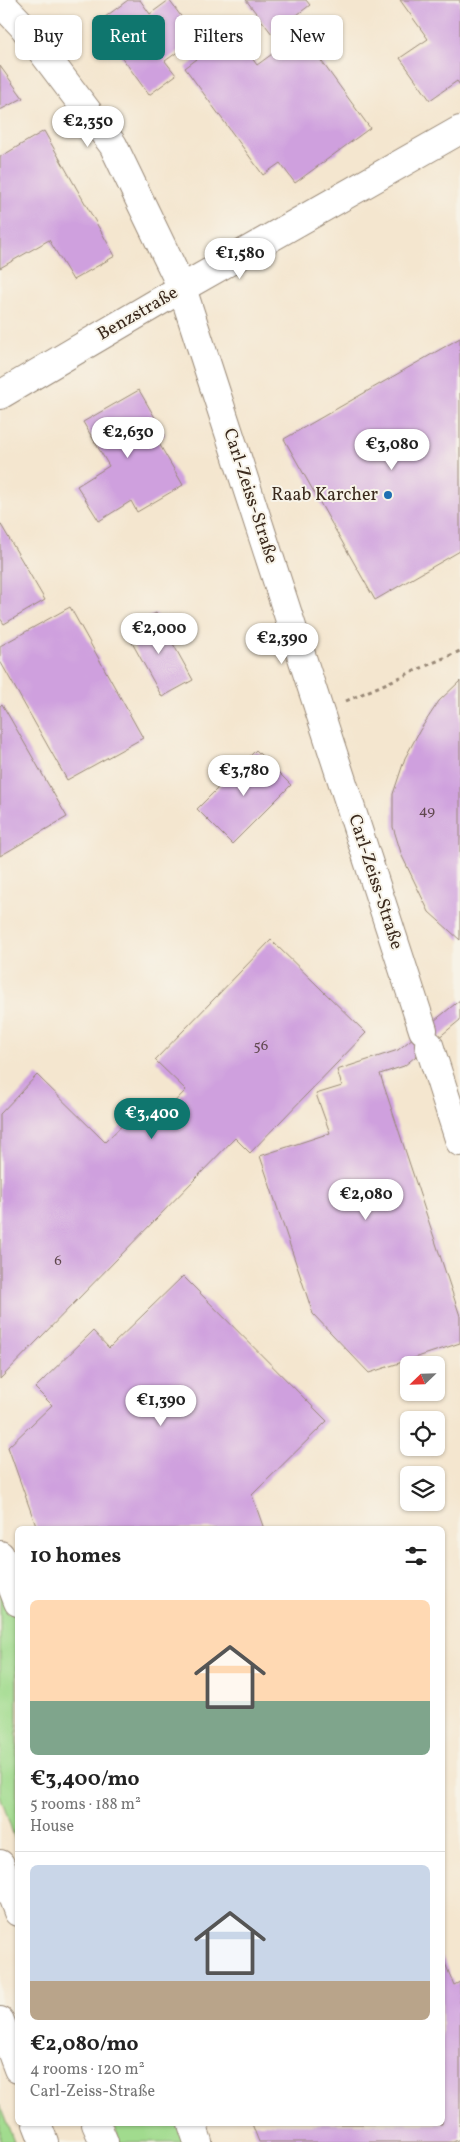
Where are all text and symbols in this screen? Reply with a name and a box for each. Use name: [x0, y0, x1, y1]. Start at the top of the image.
chip: Buy: [15, 15, 82, 60]
chip: Rent: [92, 15, 165, 60]
chip: Filters: [175, 15, 261, 60]
chip: New: [271, 15, 343, 60]
pin: €2,350: [47, 106, 129, 148]
text: €2,350: [63, 111, 113, 133]
pin: €1,580: [199, 238, 281, 280]
text: €1,580: [216, 243, 264, 265]
street label: Benzstraße: [93, 281, 183, 347]
pin: €2,630: [87, 416, 169, 459]
text: €2,630: [102, 422, 154, 444]
street label: Carl-Zeiss-Straße: [216, 425, 284, 567]
pin: €3,080: [351, 428, 433, 471]
text: €3,080: [365, 434, 419, 456]
place label: Raab Karcher: [271, 483, 378, 508]
marker: Raab Karcher: [382, 489, 394, 501]
pin: €2,000: [118, 612, 200, 655]
text: €2,000: [132, 618, 186, 640]
pin: €2,390: [241, 622, 323, 665]
text: €2,390: [256, 628, 308, 650]
pin: €3,780: [203, 754, 285, 797]
text: €3,780: [219, 760, 269, 782]
house number: 49: [419, 801, 435, 822]
street label: Carl-Zeiss-Straße: [341, 811, 409, 953]
house number: 56: [254, 1036, 268, 1057]
pin: €3,400: [111, 1098, 193, 1140]
text: €3,400: [125, 1103, 179, 1125]
pin: €2,080: [325, 1178, 407, 1221]
text: €2,080: [339, 1184, 393, 1206]
house number: 6: [54, 1251, 62, 1272]
north arrow: [400, 1356, 445, 1401]
map controls: [400, 1356, 445, 1511]
pin: €1,390: [120, 1384, 202, 1427]
text: €1,390: [136, 1390, 186, 1412]
button: locate: [400, 1411, 445, 1456]
button: layers: [400, 1466, 445, 1511]
text: 10 homes: [30, 1542, 121, 1571]
icon: filters: [402, 1542, 430, 1570]
icon: home: [185, 1632, 275, 1722]
text: €3,400/mo: [30, 1765, 139, 1794]
text: 5 rooms · 188 m²: [30, 1794, 141, 1816]
text: House: [30, 1816, 74, 1838]
icon: home: [185, 1898, 275, 1988]
text: €2,080/mo: [30, 2030, 139, 2059]
text: 4 rooms · 120 m²: [30, 2059, 145, 2081]
text: Carl-Zeiss-Straße: [30, 2081, 155, 2103]

